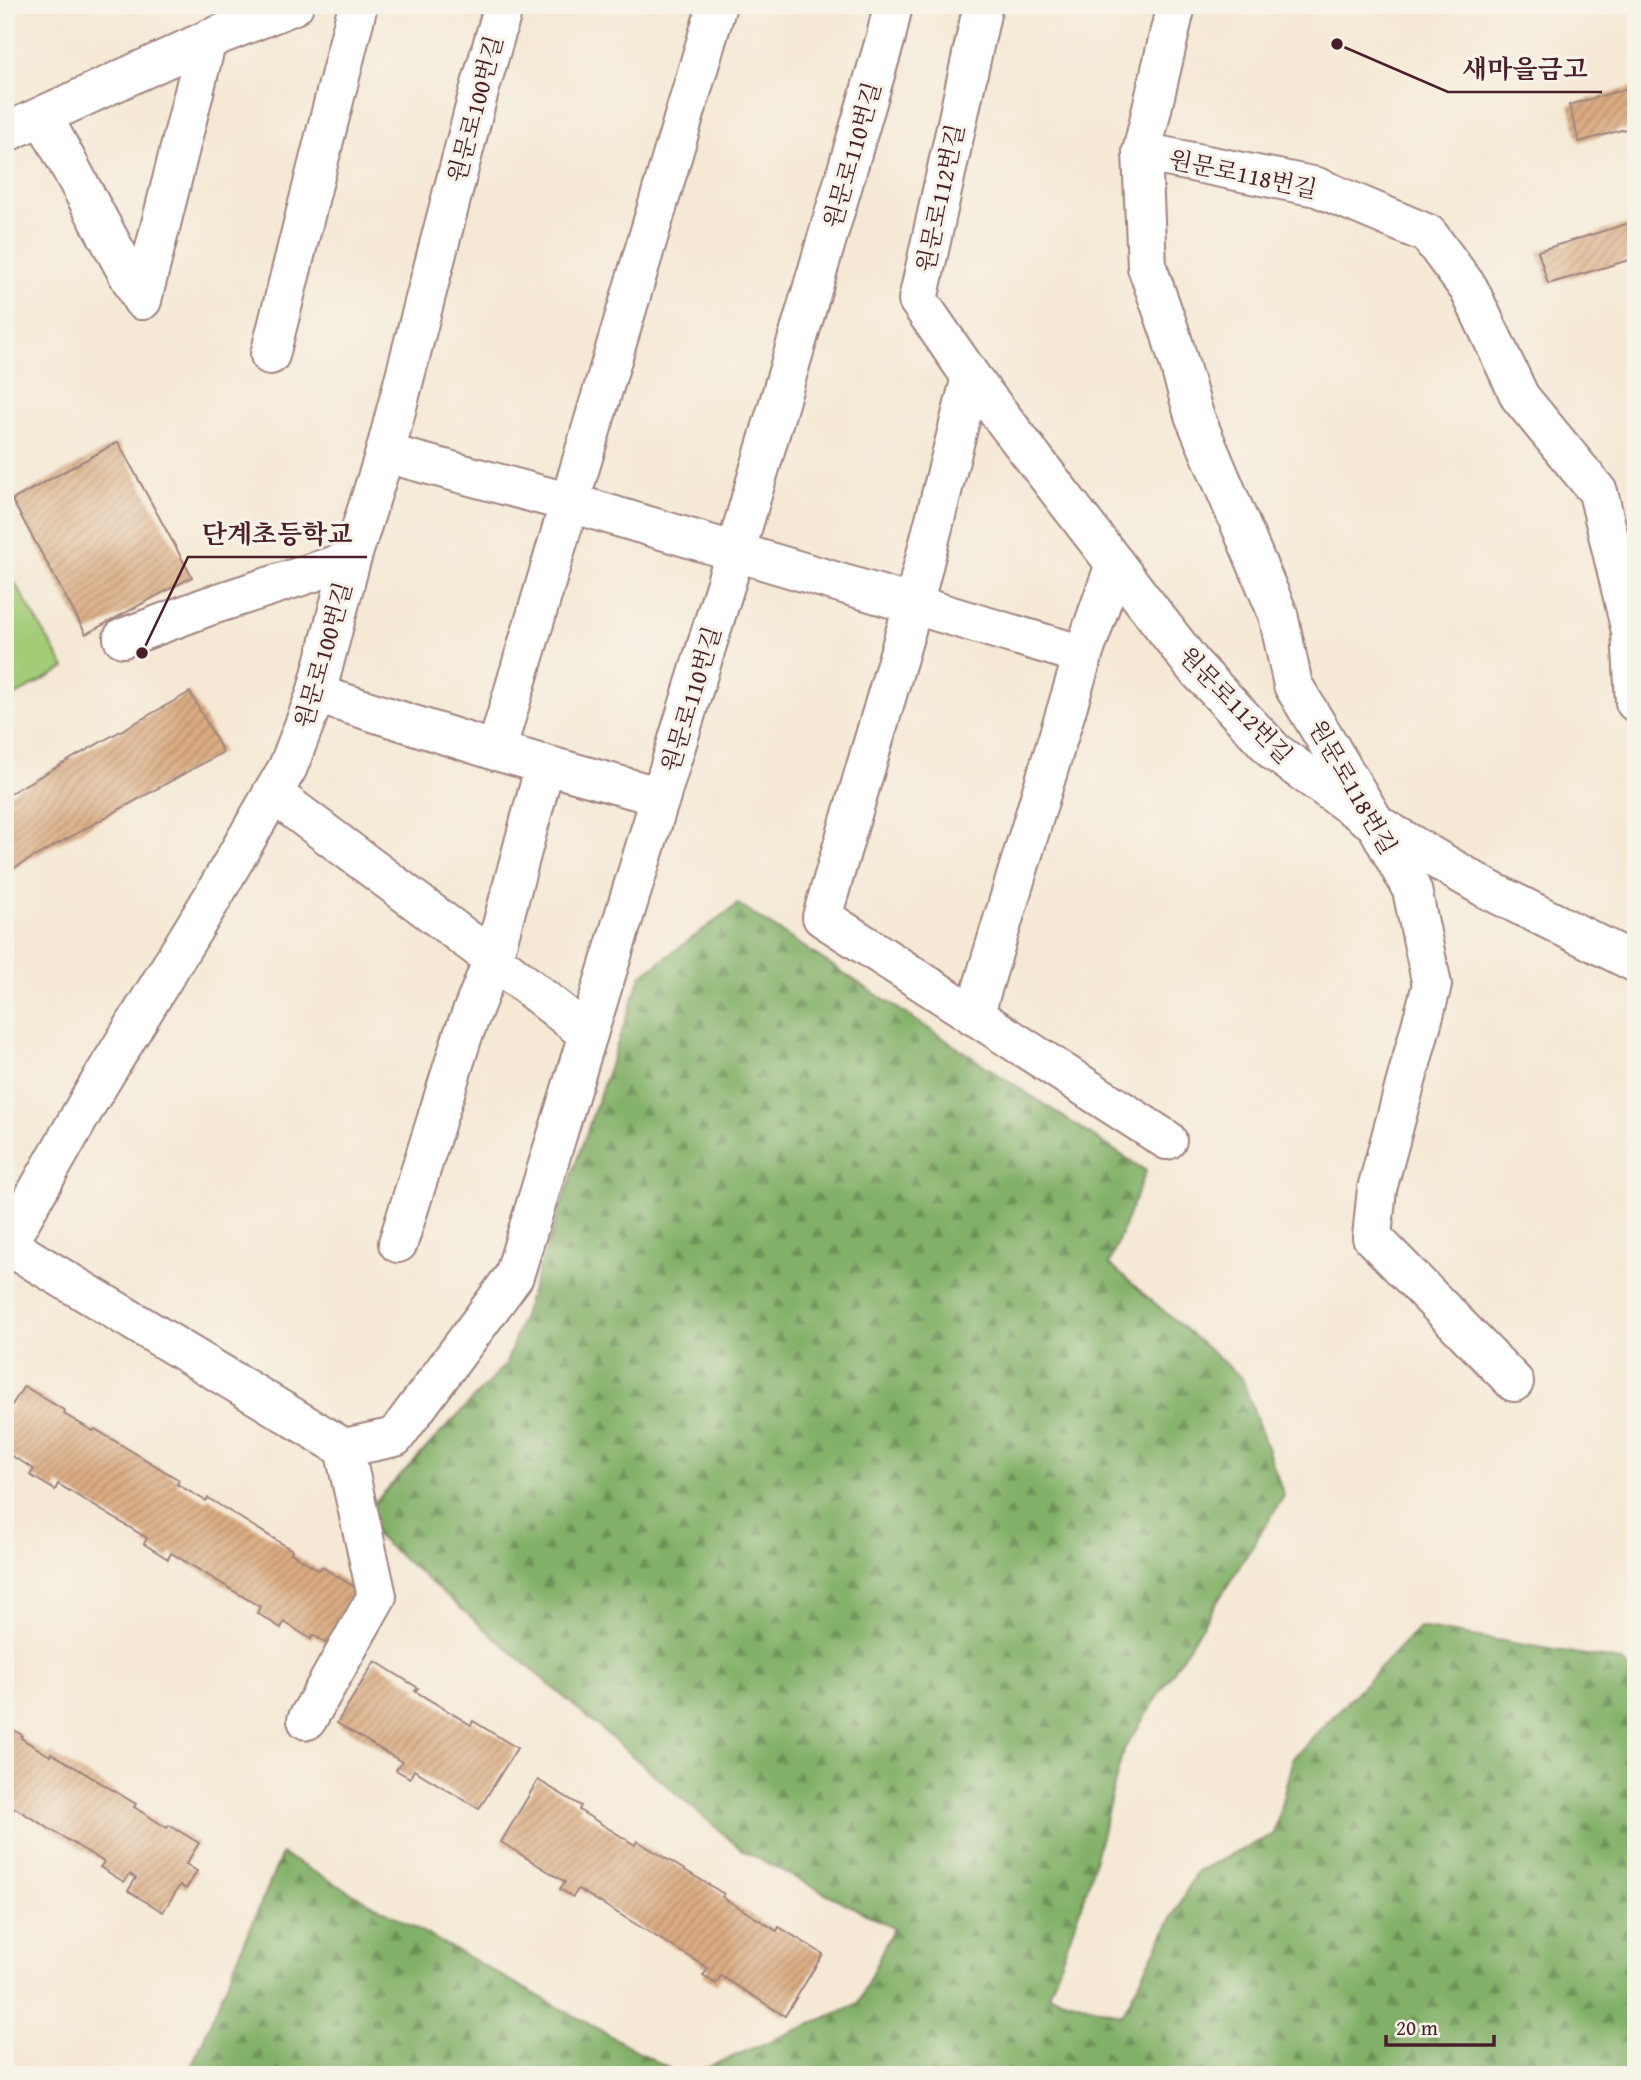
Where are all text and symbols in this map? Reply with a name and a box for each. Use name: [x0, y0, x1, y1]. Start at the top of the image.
street label: 원문로100번길: [439, 32, 511, 186]
callout: 새마을금고: [1448, 45, 1602, 92]
text: 새마을금고: [1462, 49, 1588, 88]
street label: 원문로110번길: [814, 78, 890, 232]
street label: 원문로112번길: [907, 121, 973, 275]
street label: 원문로118번길: [1166, 141, 1320, 207]
callout: 단계초등학교: [188, 510, 367, 557]
text: 단계초등학교: [202, 514, 352, 553]
street label: 원문로100번길: [285, 578, 361, 732]
street label: 원문로110번길: [652, 622, 730, 776]
street label: 원문로112번길: [1171, 639, 1301, 771]
street label: 원문로118번길: [1300, 713, 1406, 861]
scale bar: [1386, 2003, 1494, 2047]
text: 20 m: [1396, 2012, 1438, 2043]

